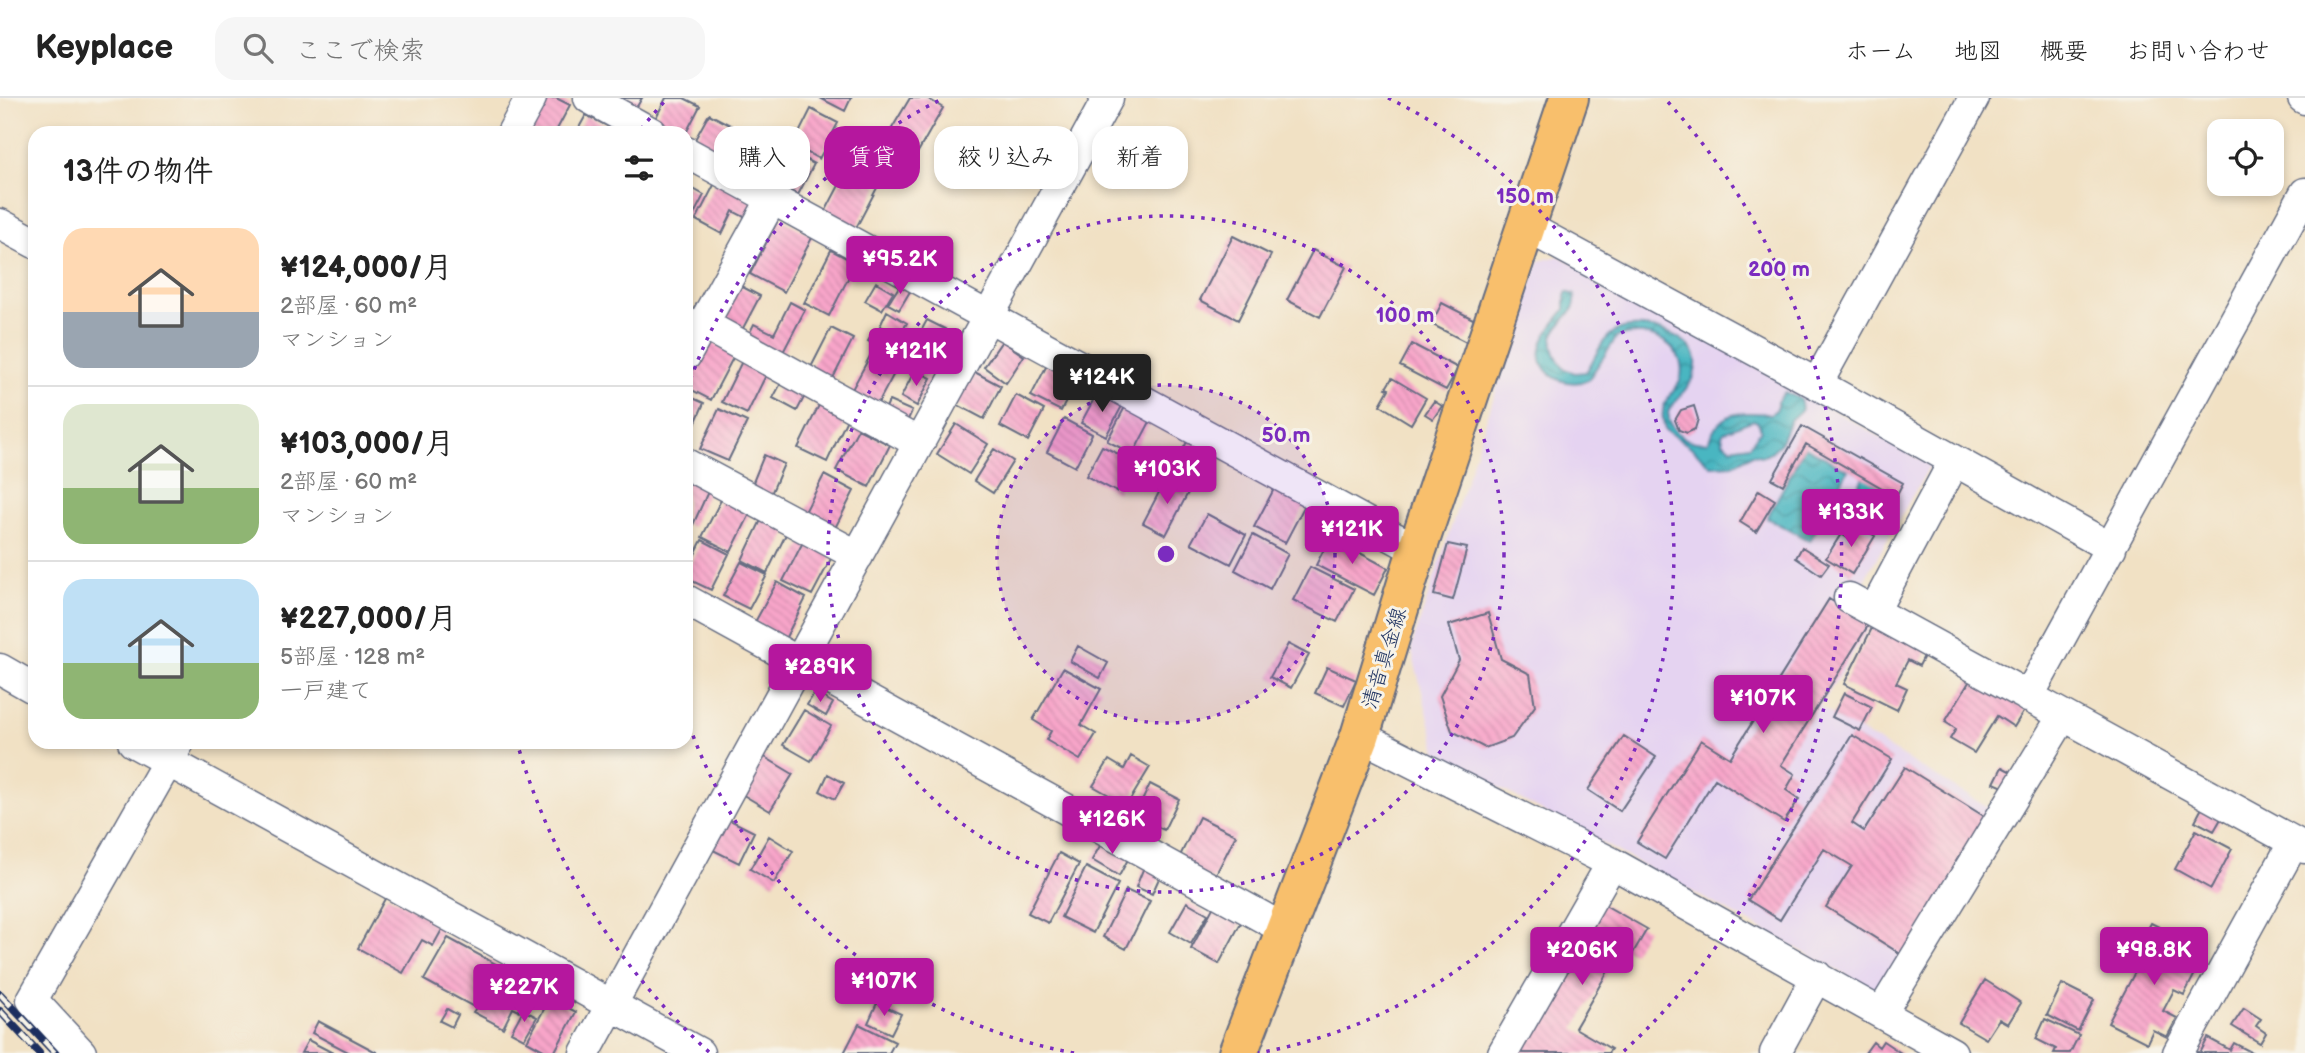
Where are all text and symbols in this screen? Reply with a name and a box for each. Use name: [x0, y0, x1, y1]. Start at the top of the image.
search box: [215, 17, 705, 80]
text: Keyplace: [35, 28, 173, 68]
icon: search: [239, 29, 277, 67]
text: ここで検索: [295, 36, 425, 67]
text: ホーム: [1845, 37, 1916, 66]
text: 地図: [1954, 37, 2002, 66]
text: 概要: [2040, 37, 2088, 66]
text: お問い合わせ: [2126, 37, 2270, 66]
map controls: [2207, 119, 2284, 196]
button: locate: [2207, 119, 2284, 196]
chip: 購入: [714, 126, 810, 189]
chip: 賃貸: [824, 126, 920, 189]
chip: 絞り込み: [934, 126, 1078, 189]
chip: 新着: [1092, 126, 1188, 189]
icon: filters: [620, 149, 658, 187]
text: 13件の物件: [63, 154, 213, 190]
text: 150 m: [1496, 184, 1554, 209]
pin: ¥95.2K: [843, 236, 957, 296]
text: ¥95.2K: [862, 245, 938, 273]
text: ¥124,000/月: [280, 250, 453, 286]
icon: home: [119, 256, 203, 340]
text: 200 m: [1748, 257, 1810, 282]
text: 2部屋 · 60 m²: [280, 292, 417, 320]
text: 100 m: [1376, 303, 1434, 328]
text: マンション: [280, 326, 394, 354]
pin: ¥121K: [867, 328, 965, 388]
text: ¥121K: [885, 337, 947, 365]
pin: ¥124K: [1053, 354, 1151, 414]
text: ¥124K: [1069, 363, 1135, 391]
text: 50 m: [1262, 423, 1310, 448]
text: ¥103,000/月: [280, 426, 454, 462]
icon: home: [119, 432, 203, 516]
pin: ¥103K: [1118, 446, 1216, 506]
text: ¥103K: [1133, 455, 1201, 483]
text: 2部屋 · 60 m²: [280, 468, 417, 496]
pin: ¥133K: [1802, 490, 1900, 549]
text: ¥133K: [1818, 498, 1884, 526]
text: マンション: [280, 502, 394, 530]
pin: ¥121K: [1303, 506, 1401, 566]
text: ¥121K: [1321, 515, 1383, 543]
centre of rings: [1154, 542, 1178, 566]
text: ¥227,000/月: [280, 601, 457, 637]
street label: 清音真金線: [1357, 604, 1412, 712]
icon: home: [119, 607, 203, 691]
text: 5部屋 · 128 m²: [280, 643, 425, 671]
pin: ¥289K: [771, 644, 869, 704]
text: ¥289K: [785, 653, 855, 681]
pin: ¥107K: [1714, 676, 1812, 735]
text: 一戸建て: [280, 677, 372, 705]
text: ¥107K: [1730, 684, 1796, 712]
pin: ¥126K: [1063, 796, 1161, 856]
text: ¥126K: [1078, 805, 1146, 833]
pin: ¥206K: [1533, 928, 1631, 987]
pin: ¥98.8K: [2097, 928, 2211, 987]
text: ¥206K: [1546, 936, 1618, 964]
text: ¥98.8K: [2116, 936, 2192, 964]
pin: ¥107K: [835, 958, 933, 1018]
pin: ¥227K: [475, 964, 573, 1024]
text: ¥107K: [851, 967, 917, 995]
text: ¥227K: [489, 973, 559, 1001]

